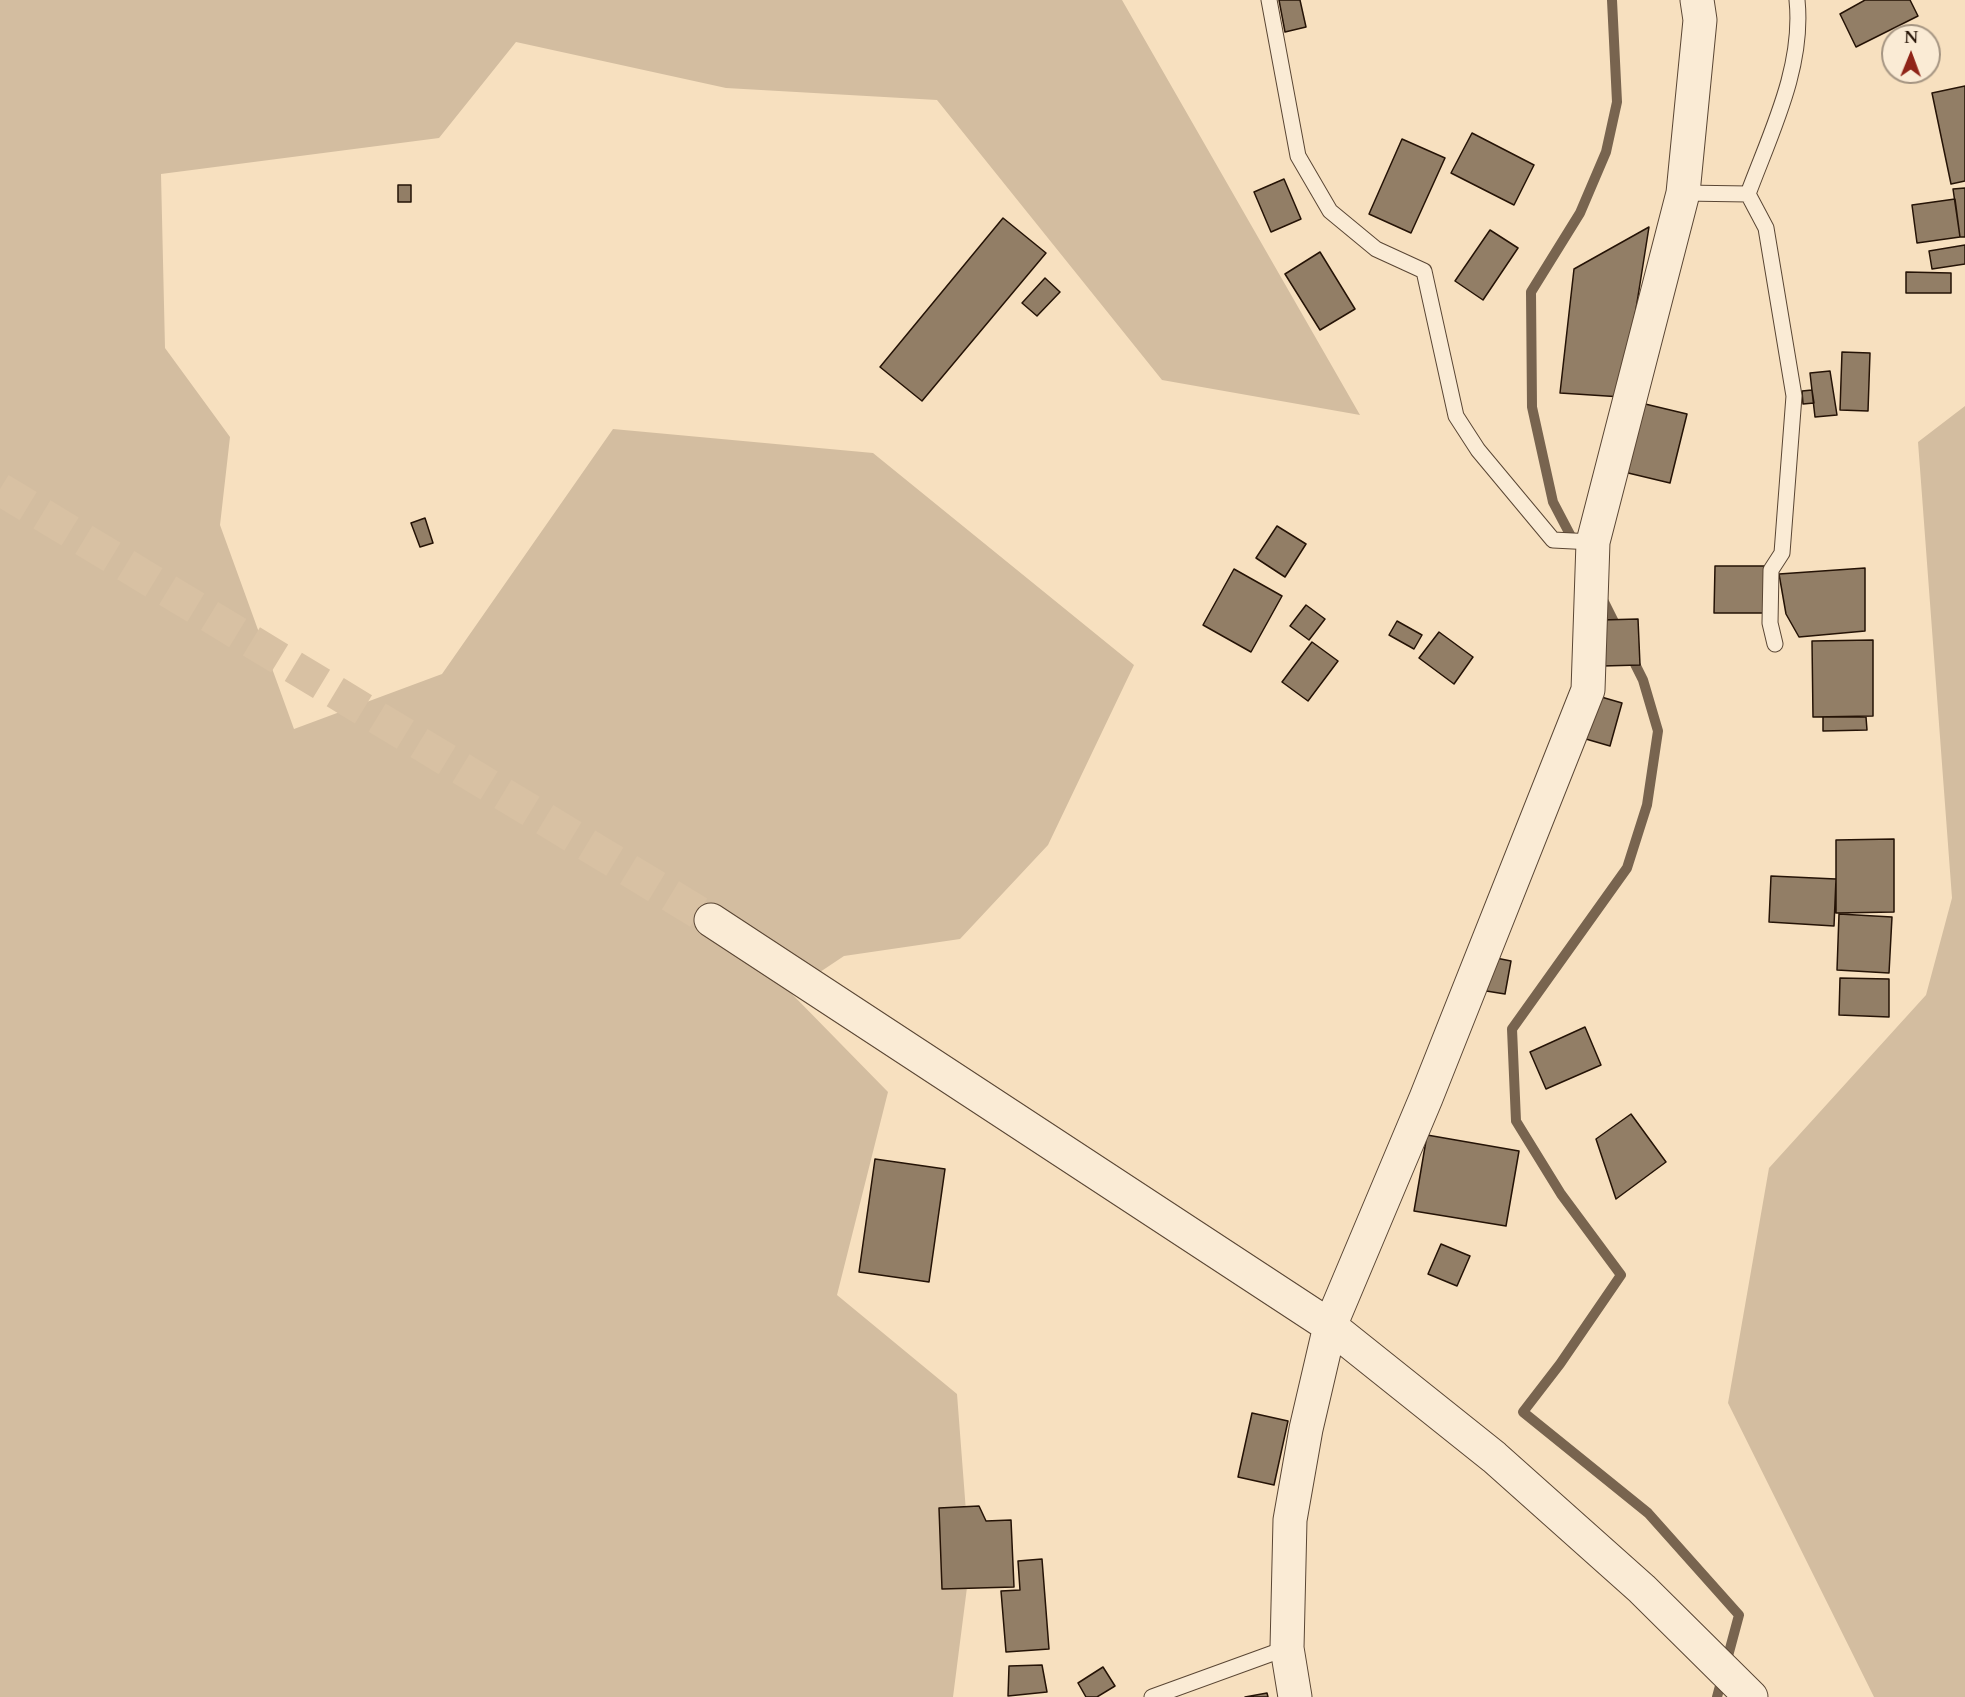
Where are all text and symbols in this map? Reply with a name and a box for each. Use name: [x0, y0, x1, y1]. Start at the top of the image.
north arrow: [1881, 24, 1941, 84]
text: N: [1904, 27, 1918, 49]

